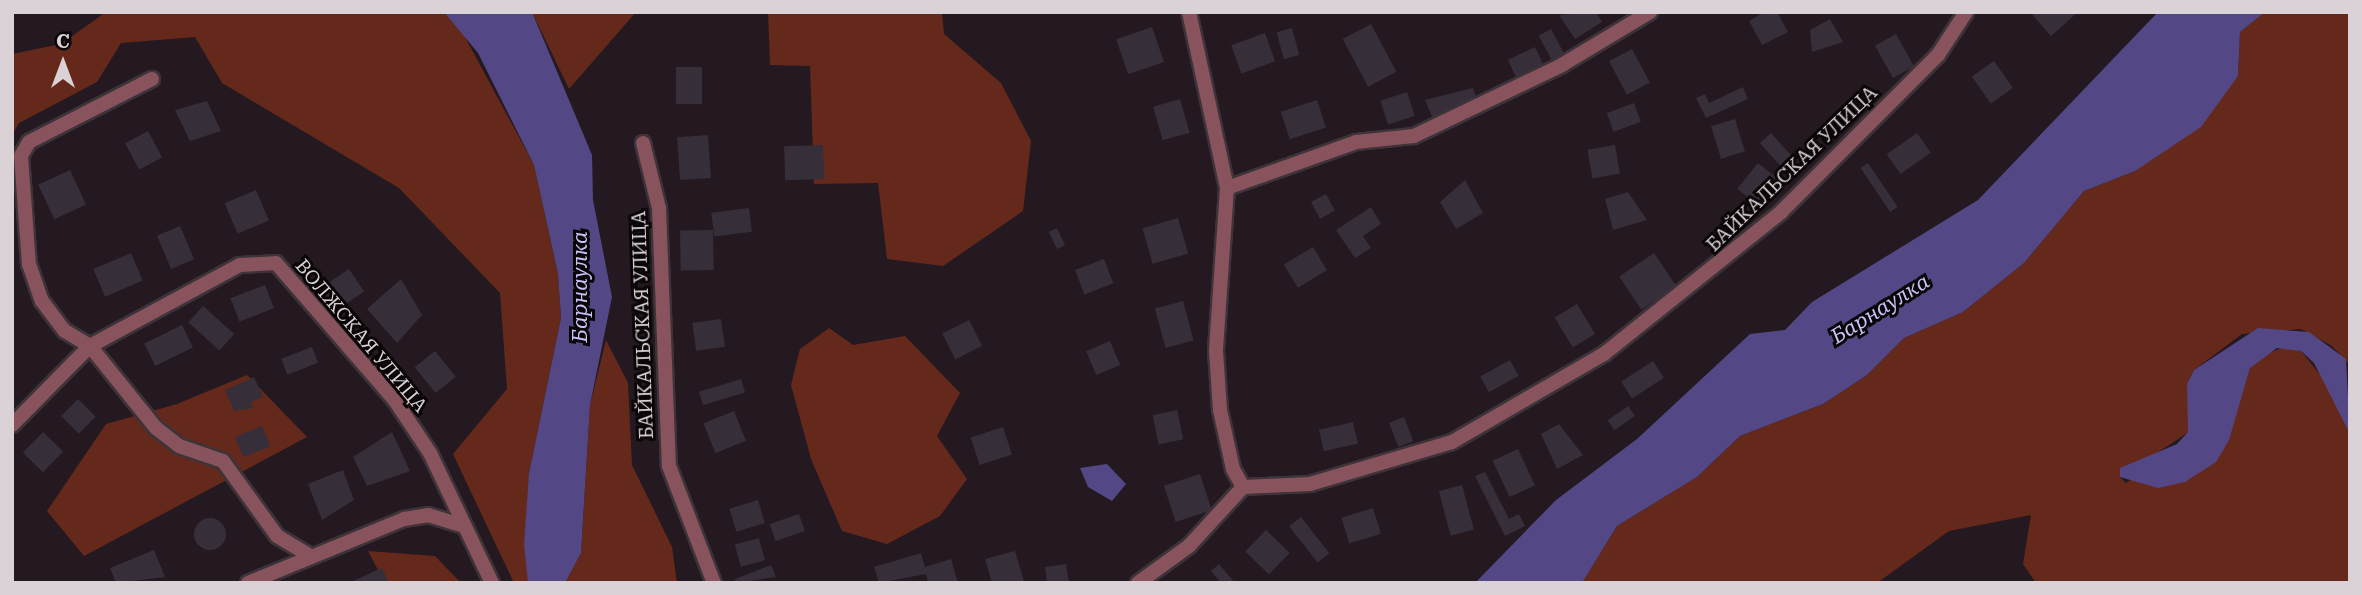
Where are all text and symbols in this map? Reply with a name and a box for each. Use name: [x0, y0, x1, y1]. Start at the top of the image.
north arrow: [28, 28, 98, 98]
text: С: [56, 30, 70, 53]
street label: БАЙКАЛЬСКАЯ УЛИЦА: [1702, 82, 1882, 256]
street label: БАЙКАЛЬСКАЯ УЛИЦА: [628, 211, 658, 439]
water label: Барнаулка: [567, 231, 593, 343]
street label: ВОЛЖСКАЯ УЛИЦА: [290, 255, 432, 417]
water label: Барнаулка: [1826, 269, 1934, 349]

